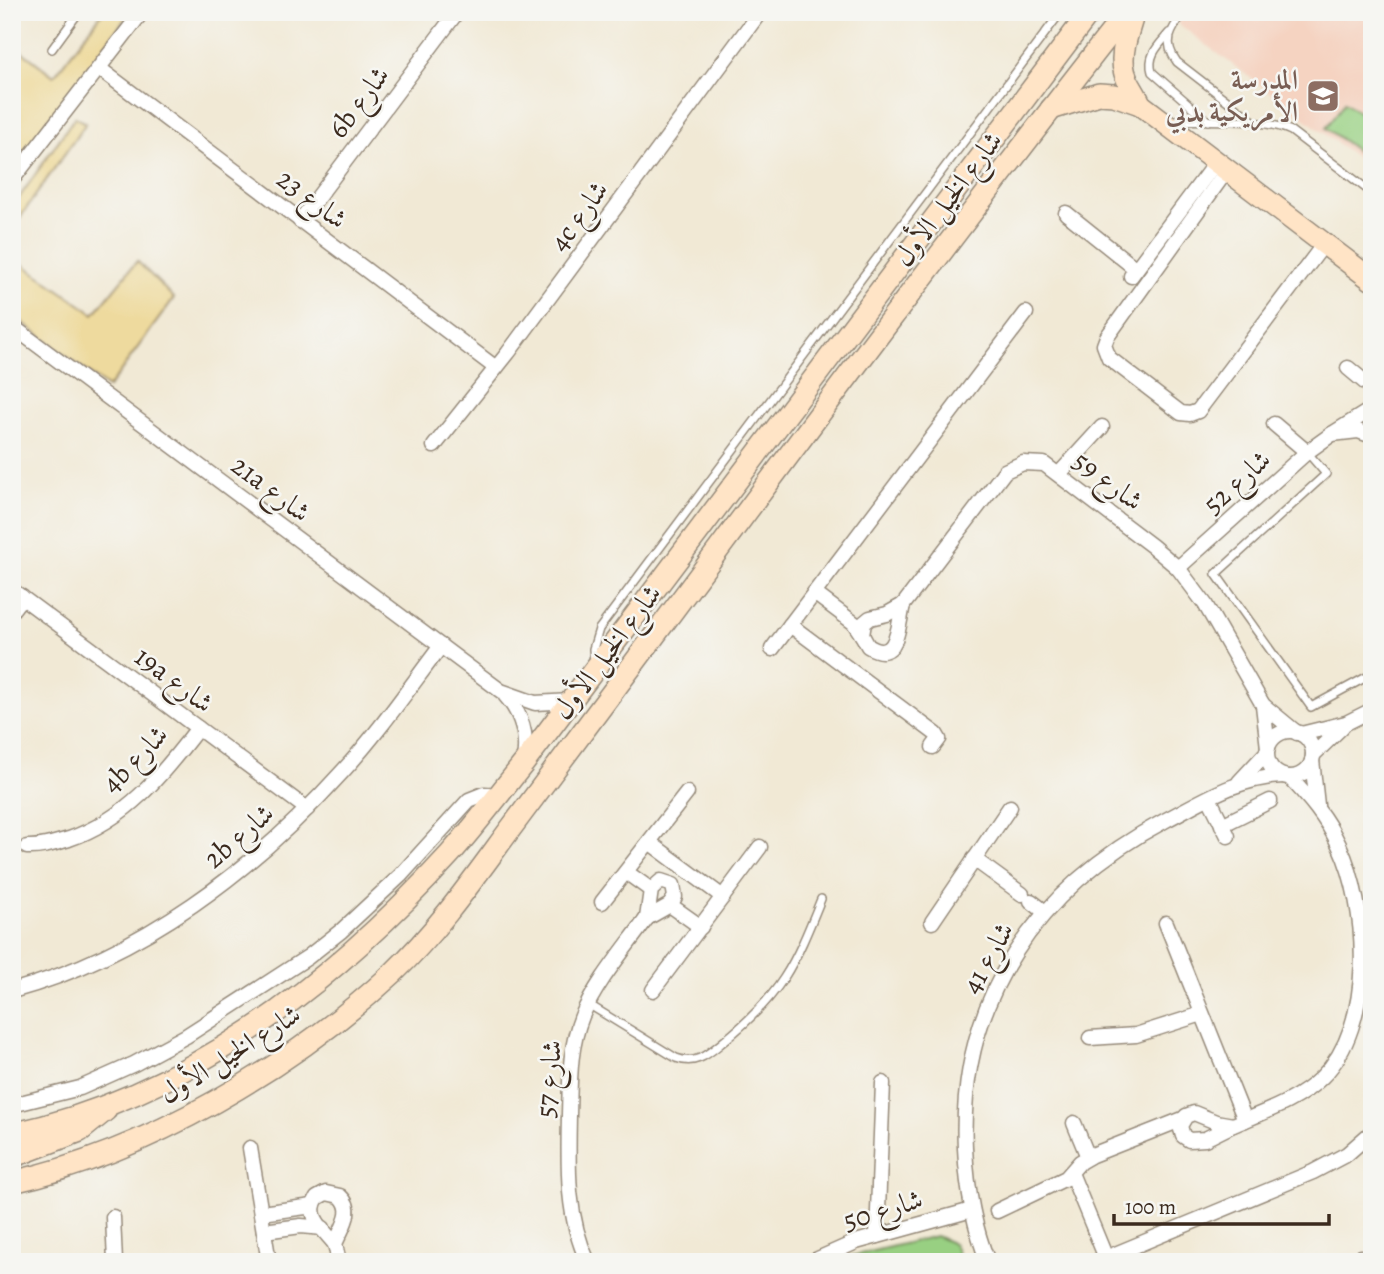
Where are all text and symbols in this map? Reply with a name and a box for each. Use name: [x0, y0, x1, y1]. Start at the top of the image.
street label: 6b شارع: [319, 58, 402, 148]
place label: المدرسة الأمريكية بدبي: [1165, 61, 1298, 134]
school or university icon: المدرسة الأمريكية بدبي: [1304, 77, 1342, 115]
street label: شارع الخيل الأول: [885, 123, 1015, 277]
street label: شارع 23: [267, 160, 355, 241]
street label: 4c شارع: [540, 173, 621, 261]
street label: شارع 52: [1195, 441, 1282, 526]
street label: شارع 59: [1063, 442, 1151, 523]
street label: 21a شارع: [221, 447, 318, 534]
street label: شارع الخيل الأول: [544, 576, 674, 730]
street label: 19a شارع: [124, 638, 221, 725]
street label: 4b شارع: [93, 717, 180, 804]
street label: 2b شارع: [196, 795, 285, 880]
street label: شارع 41: [953, 915, 1027, 1003]
street label: شارع الخيل الأول: [152, 995, 310, 1116]
street label: شارع 57: [527, 1039, 575, 1120]
street label: شارع 50: [839, 1180, 929, 1244]
scale bar: [1114, 1183, 1330, 1227]
text: 100 m: [1125, 1193, 1176, 1221]

